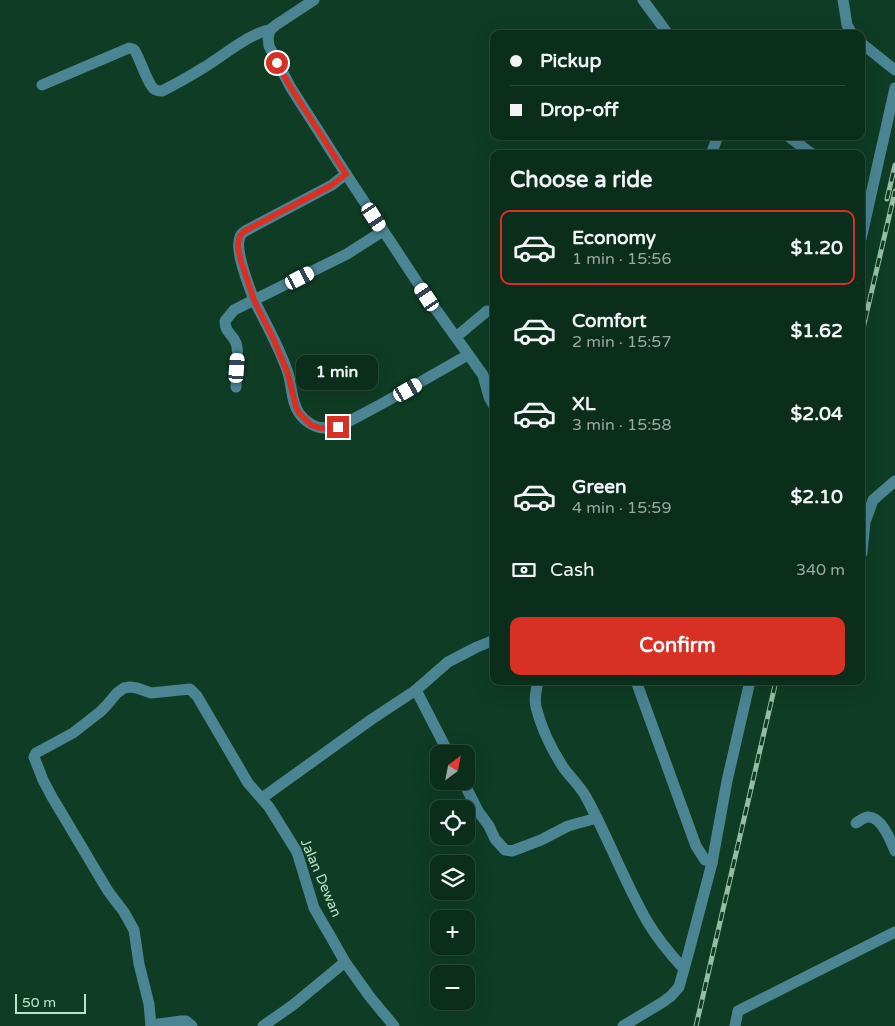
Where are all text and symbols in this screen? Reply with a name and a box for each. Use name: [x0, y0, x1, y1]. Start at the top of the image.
text: Pickup: [540, 50, 601, 72]
route start: [266, 52, 288, 74]
text: Drop-off: [540, 99, 619, 121]
text: Choose a ride: [510, 167, 653, 193]
car: [359, 200, 388, 234]
icon: car: [512, 225, 557, 270]
text: Economy: [572, 227, 656, 249]
text: $1.20: [791, 237, 843, 259]
text: 1 min · 15:56: [572, 249, 671, 269]
car: [283, 265, 316, 291]
car: [412, 280, 441, 314]
icon: car: [512, 308, 557, 353]
text: Comfort: [572, 310, 646, 332]
text: $1.62: [791, 320, 843, 342]
text: 2 min · 15:57: [572, 332, 671, 352]
car: [228, 353, 245, 383]
callout: 1 min: [297, 354, 379, 390]
text: 1 min: [316, 362, 358, 382]
car: [391, 376, 424, 404]
icon: car: [512, 391, 557, 436]
text: XL: [572, 393, 596, 415]
text: $2.04: [791, 403, 843, 425]
text: 3 min · 15:58: [572, 415, 671, 435]
route end: [327, 416, 349, 438]
icon: car: [512, 474, 557, 519]
text: Green: [572, 476, 626, 498]
text: $2.10: [791, 486, 843, 508]
text: 4 min · 15:59: [572, 498, 671, 518]
icon: cash: [510, 556, 538, 584]
text: Cash: [550, 559, 595, 581]
text: 340 m: [796, 560, 845, 580]
button: Confirm: [510, 617, 845, 675]
north arrow: [430, 745, 475, 790]
map controls: [430, 745, 475, 1010]
button: locate: [430, 800, 475, 845]
street label: Jalan Dewan: [297, 836, 345, 920]
button: layers: [430, 855, 475, 900]
button: +: [430, 910, 475, 955]
button: −: [430, 965, 475, 1010]
scale bar: [15, 991, 86, 1014]
text: 50 m: [22, 994, 56, 1011]

